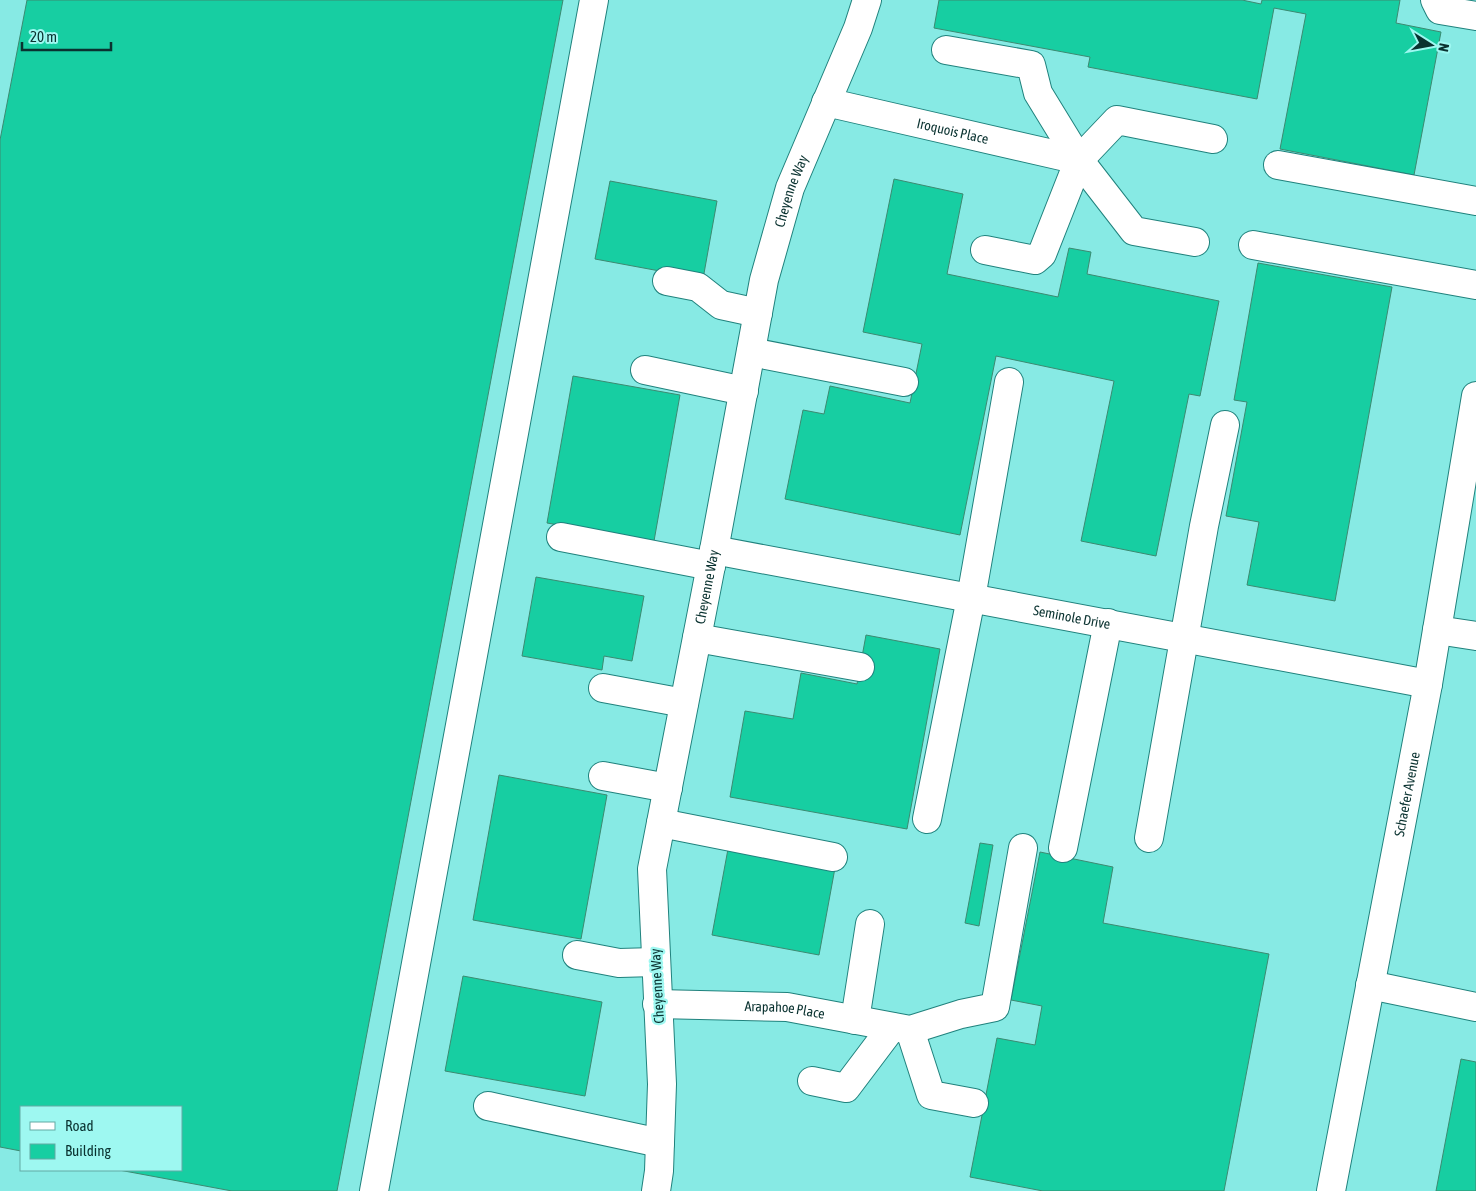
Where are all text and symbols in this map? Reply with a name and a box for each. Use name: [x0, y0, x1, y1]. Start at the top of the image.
scale bar: [22, 20, 111, 52]
north arrow: [1406, 20, 1456, 70]
text: 20 m: [30, 28, 57, 45]
text: N: [1435, 42, 1452, 53]
street label: Iroquois Place: [915, 115, 990, 147]
street label: Cheyenne Way: [771, 153, 811, 229]
street label: Cheyenne Way: [692, 548, 722, 625]
street label: Seminole Drive: [1032, 602, 1112, 632]
street label: Schaefer Avenue: [1391, 751, 1423, 838]
street label: Cheyenne Way: [647, 948, 667, 1024]
street label: Arapahoe Place: [744, 998, 826, 1022]
legend: [20, 1106, 182, 1171]
text: Road: [65, 1117, 94, 1134]
text: Building: [65, 1142, 111, 1159]

